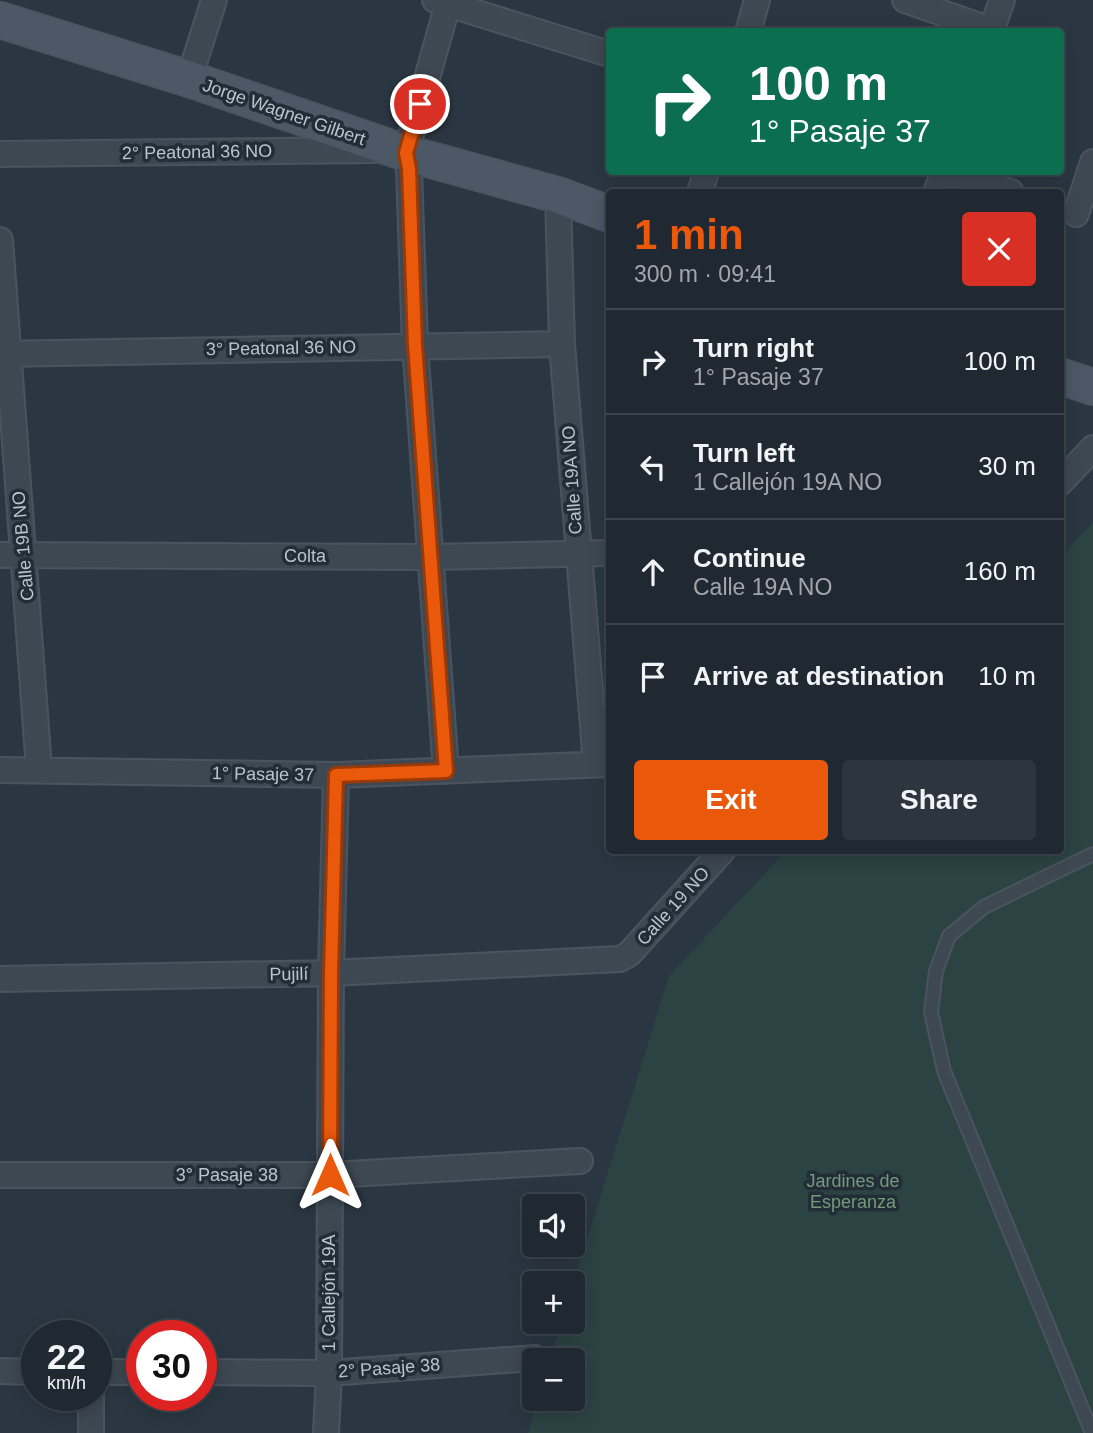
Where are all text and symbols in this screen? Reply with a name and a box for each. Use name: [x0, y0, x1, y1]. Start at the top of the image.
icon: right: [634, 56, 725, 147]
text: 100 m: [749, 56, 888, 110]
pin: [390, 74, 450, 134]
street label: Jorge Wagner Gilbert: [200, 75, 368, 149]
icon: arrive: [401, 85, 439, 123]
text: 1° Pasaje 37: [749, 113, 931, 149]
street label: 2° Peatonal 36 NO: [122, 141, 272, 163]
text: 1 min: [634, 211, 744, 258]
button: close: [962, 212, 1036, 286]
text: 300 m · 09:41: [634, 261, 776, 287]
text: Turn right: [693, 333, 814, 363]
street label: 3° Peatonal 36 NO: [206, 337, 356, 359]
icon: right: [634, 343, 672, 381]
text: 100 m: [964, 346, 1036, 376]
text: 1° Pasaje 37: [693, 364, 824, 390]
street label: Calle 19A NO: [558, 425, 586, 535]
text: Turn left: [693, 438, 795, 468]
icon: left: [634, 448, 672, 486]
text: 30 m: [978, 451, 1036, 481]
text: 1 Callejón 19A NO: [693, 469, 882, 495]
street label: Calle 19B NO: [8, 490, 38, 602]
text: Continue: [693, 543, 806, 573]
street label: Colta: [284, 546, 327, 566]
icon: ahead: [634, 553, 672, 591]
text: 160 m: [964, 556, 1036, 586]
text: Calle 19A NO: [693, 574, 832, 600]
icon: arrive: [634, 658, 672, 696]
text: Arrive at destination: [693, 661, 944, 691]
text: 10 m: [978, 661, 1036, 691]
button: Exit: [634, 760, 828, 840]
button: Share: [842, 760, 1036, 840]
street label: 1° Pasaje 37: [212, 763, 314, 785]
street label: Calle 19 NO: [633, 863, 713, 949]
street label: Pujilí: [269, 964, 309, 984]
position arrow: [293, 1138, 367, 1212]
street label: 3° Pasaje 38: [176, 1165, 278, 1185]
park label: Jardines de Esperanza: [806, 1171, 900, 1212]
map controls: [522, 1194, 585, 1411]
button: sound: [522, 1194, 585, 1257]
street label: 1 Callejón 19A: [319, 1234, 339, 1352]
button: +: [522, 1271, 585, 1334]
speed limit sign: 30: [126, 1320, 217, 1411]
text: 22: [47, 1337, 86, 1376]
button: −: [522, 1348, 585, 1411]
street label: 2° Pasaje 38: [337, 1354, 441, 1382]
text: km/h: [47, 1373, 86, 1393]

